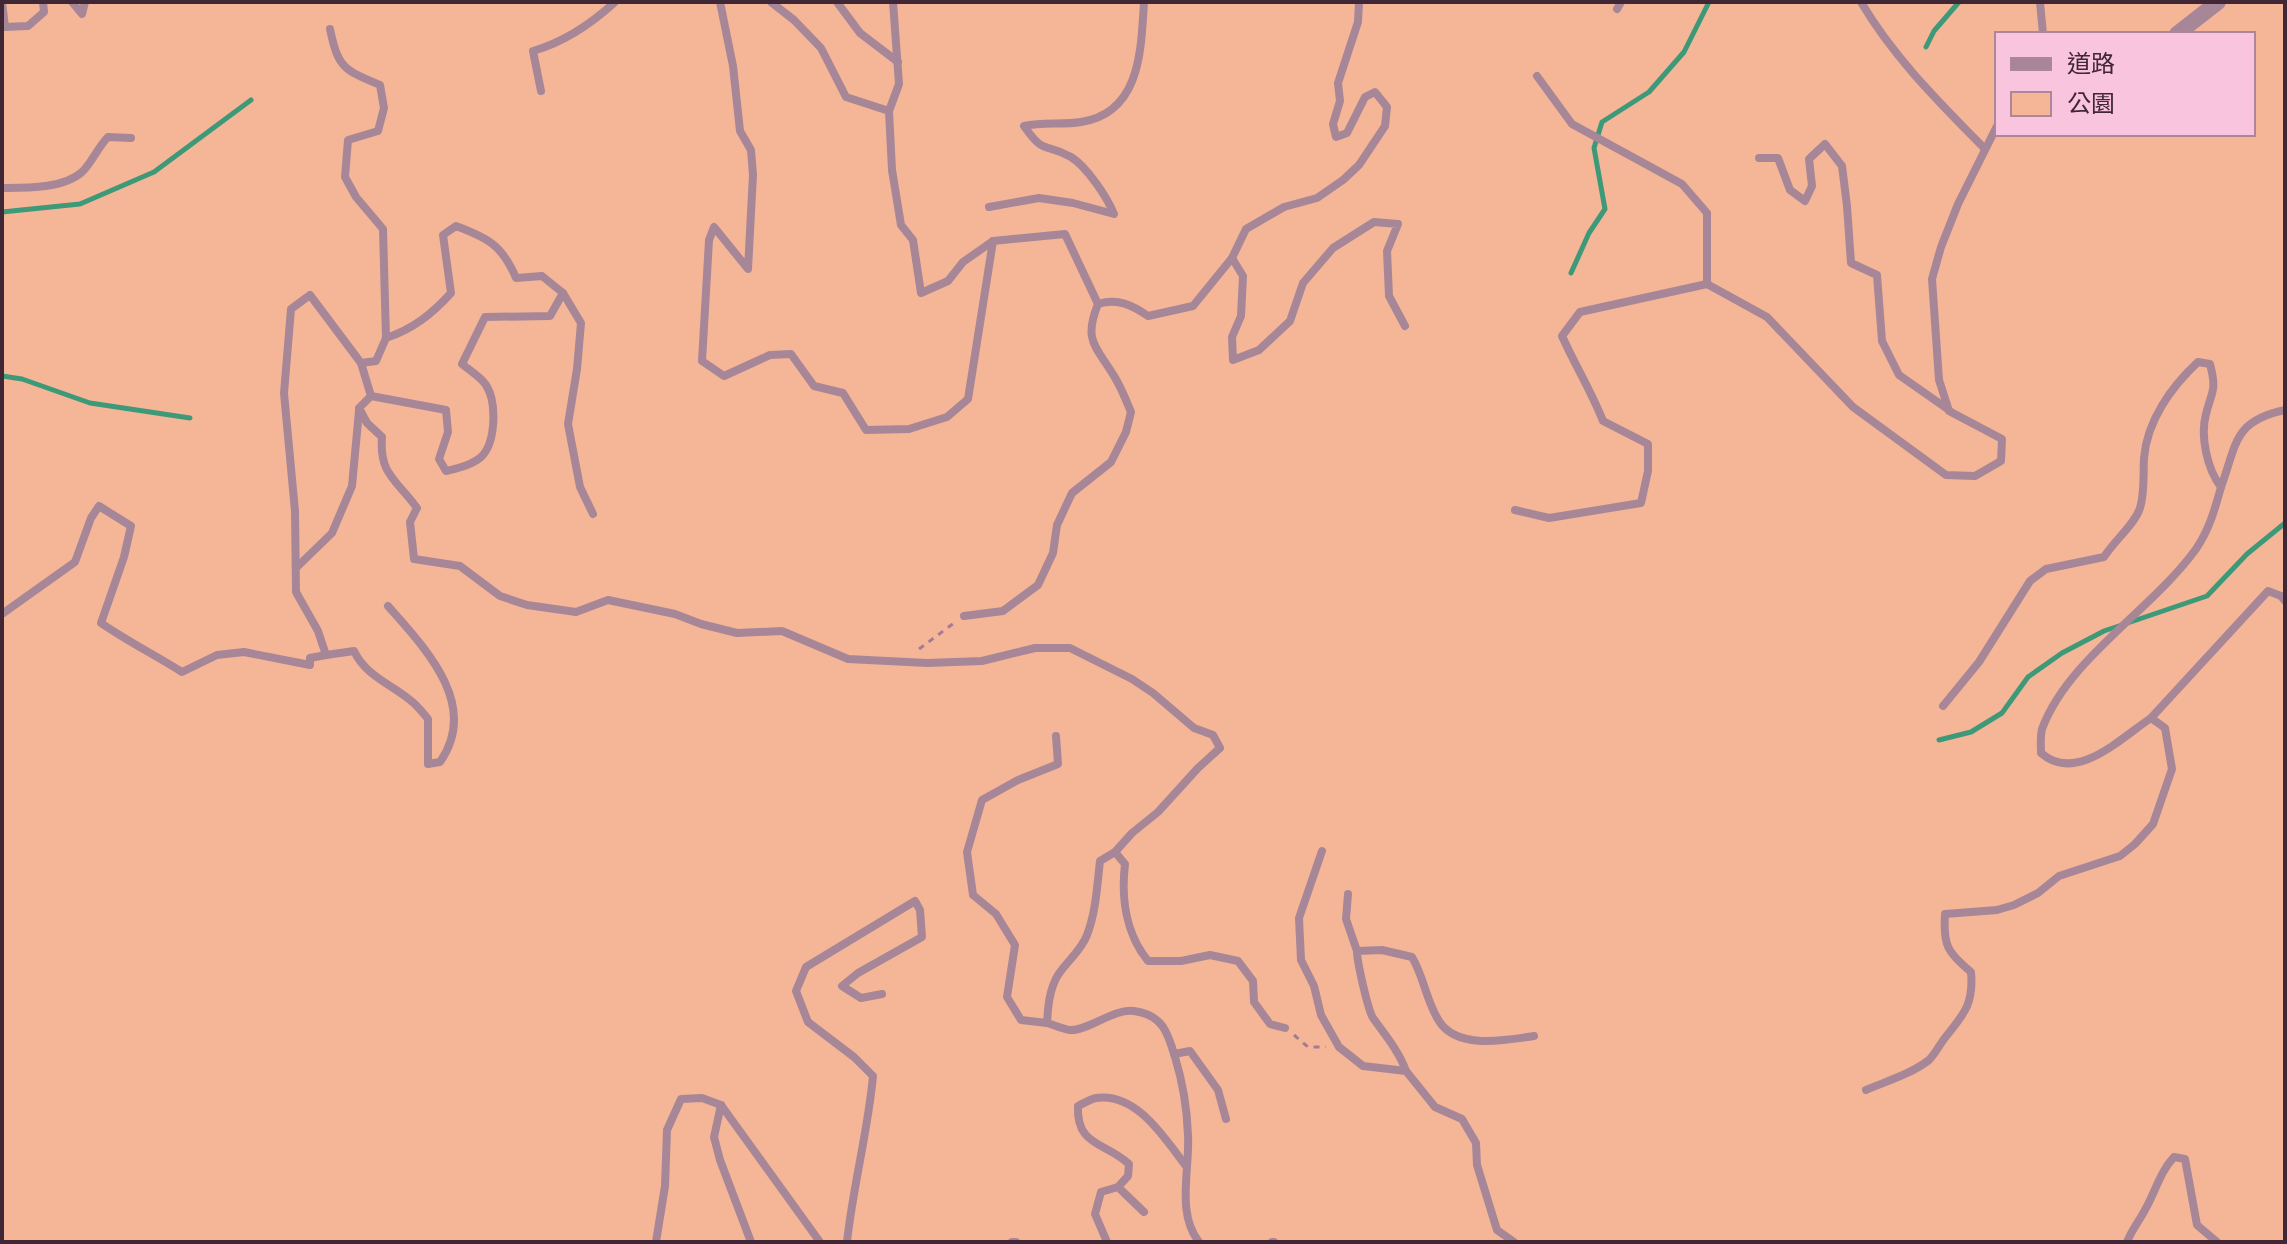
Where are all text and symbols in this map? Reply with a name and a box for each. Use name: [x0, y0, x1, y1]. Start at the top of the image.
legend: [1995, 32, 2255, 136]
text: 道路: [2067, 48, 2115, 79]
text: 公園: [2067, 88, 2115, 119]

